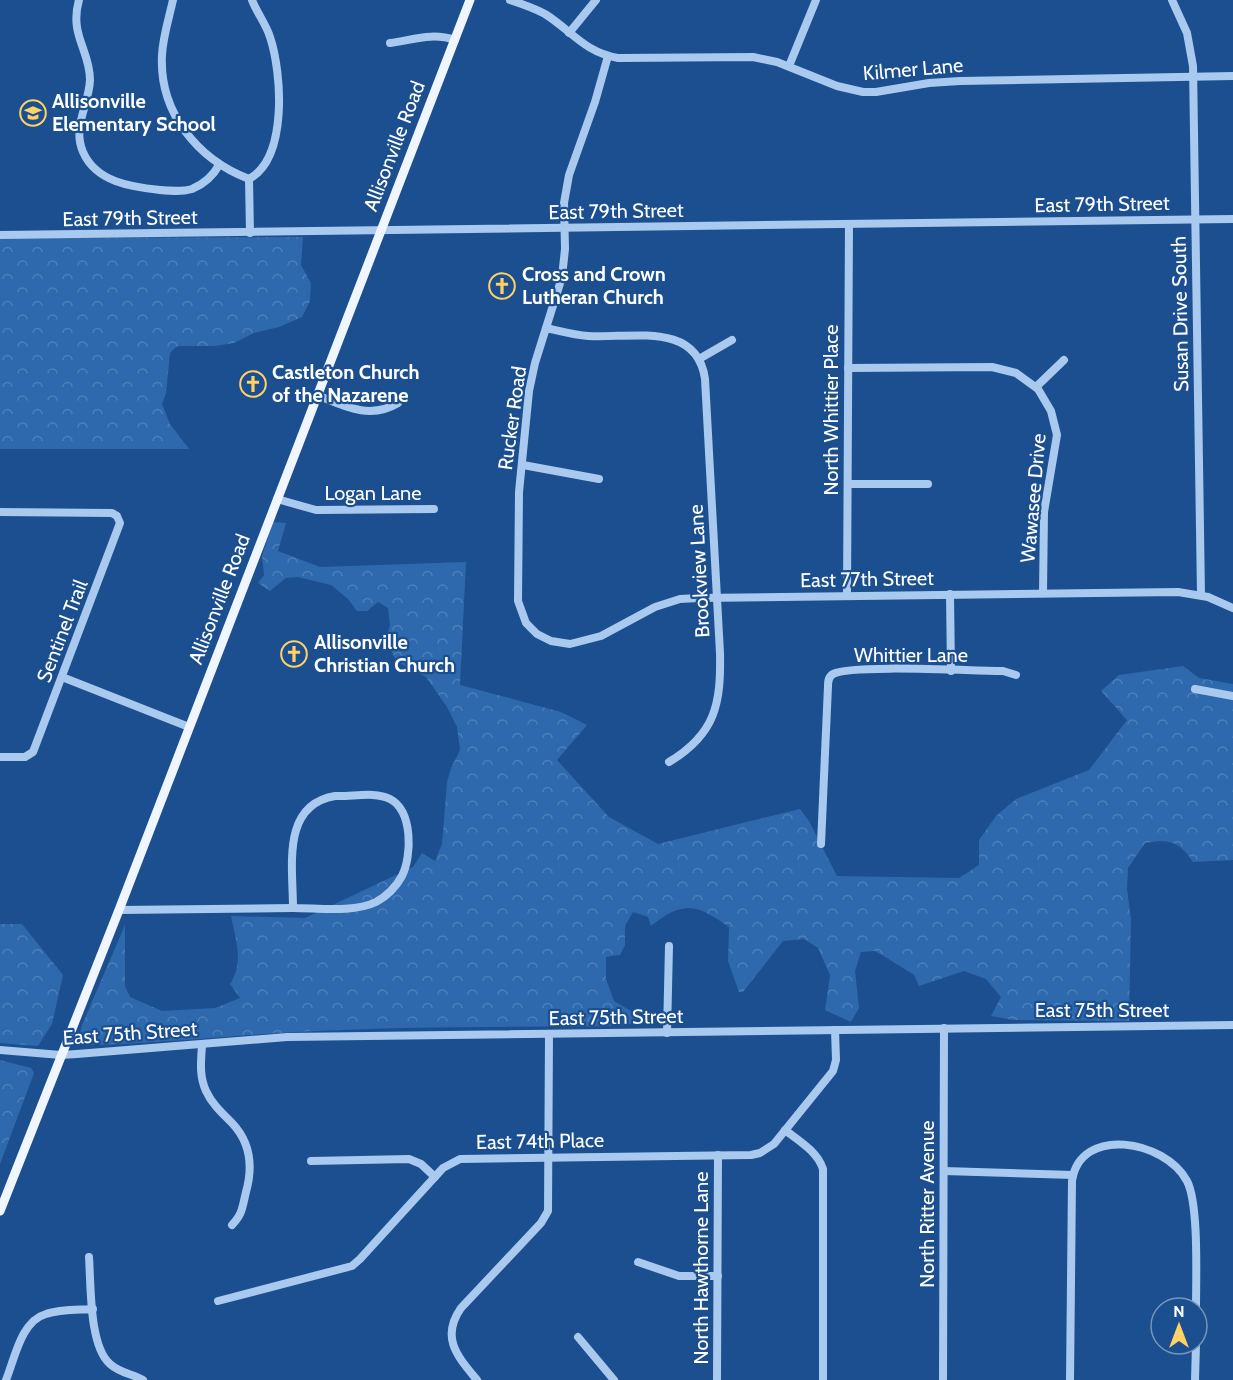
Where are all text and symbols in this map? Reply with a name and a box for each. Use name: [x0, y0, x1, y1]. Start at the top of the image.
street label: Kilmer Lane: [862, 53, 964, 85]
street label: Allisonville Road: [358, 77, 430, 215]
place label: Allisonville Elementary School: [52, 89, 216, 136]
school or university icon: Allisonville Elementary School: [18, 98, 48, 128]
street label: East 79th Street: [1034, 191, 1170, 217]
street label: East 79th Street: [548, 198, 684, 224]
street label: East 79th Street: [62, 205, 198, 231]
street label: Susan Drive South: [1167, 236, 1193, 392]
place label: Cross and Crown Lutheran Church: [522, 262, 666, 309]
church icon: Cross and Crown Lutheran Church: [487, 271, 517, 301]
street label: North Whittier Place: [819, 325, 843, 495]
place label: Castleton Church of the Nazarene: [272, 360, 419, 407]
street label: Rucker Road: [493, 365, 531, 471]
church icon: Castleton Church of the Nazarene: [238, 369, 268, 399]
street label: Wawasee Drive: [1015, 432, 1051, 564]
street label: Logan Lane: [324, 481, 422, 505]
street label: Brookview Lane: [684, 504, 714, 638]
street label: Allisonville Road: [183, 530, 255, 668]
street label: East 77th Street: [800, 566, 934, 592]
street label: Sentinel Trail: [31, 576, 93, 686]
place label: Allisonville Christian Church: [314, 630, 455, 677]
church icon: Allisonville Christian Church: [279, 639, 309, 669]
street label: Whittier Lane: [854, 643, 968, 667]
street label: East 75th Street: [1035, 998, 1170, 1022]
street label: East 75th Street: [549, 1004, 684, 1030]
street label: East 75th Street: [62, 1016, 198, 1050]
street label: North Ritter Avenue: [915, 1120, 939, 1288]
street label: East 74th Place: [476, 1128, 604, 1154]
street label: North Hawthorne Lane: [689, 1172, 713, 1364]
north arrow: [1149, 1296, 1209, 1356]
text: N: [1173, 1302, 1185, 1321]

